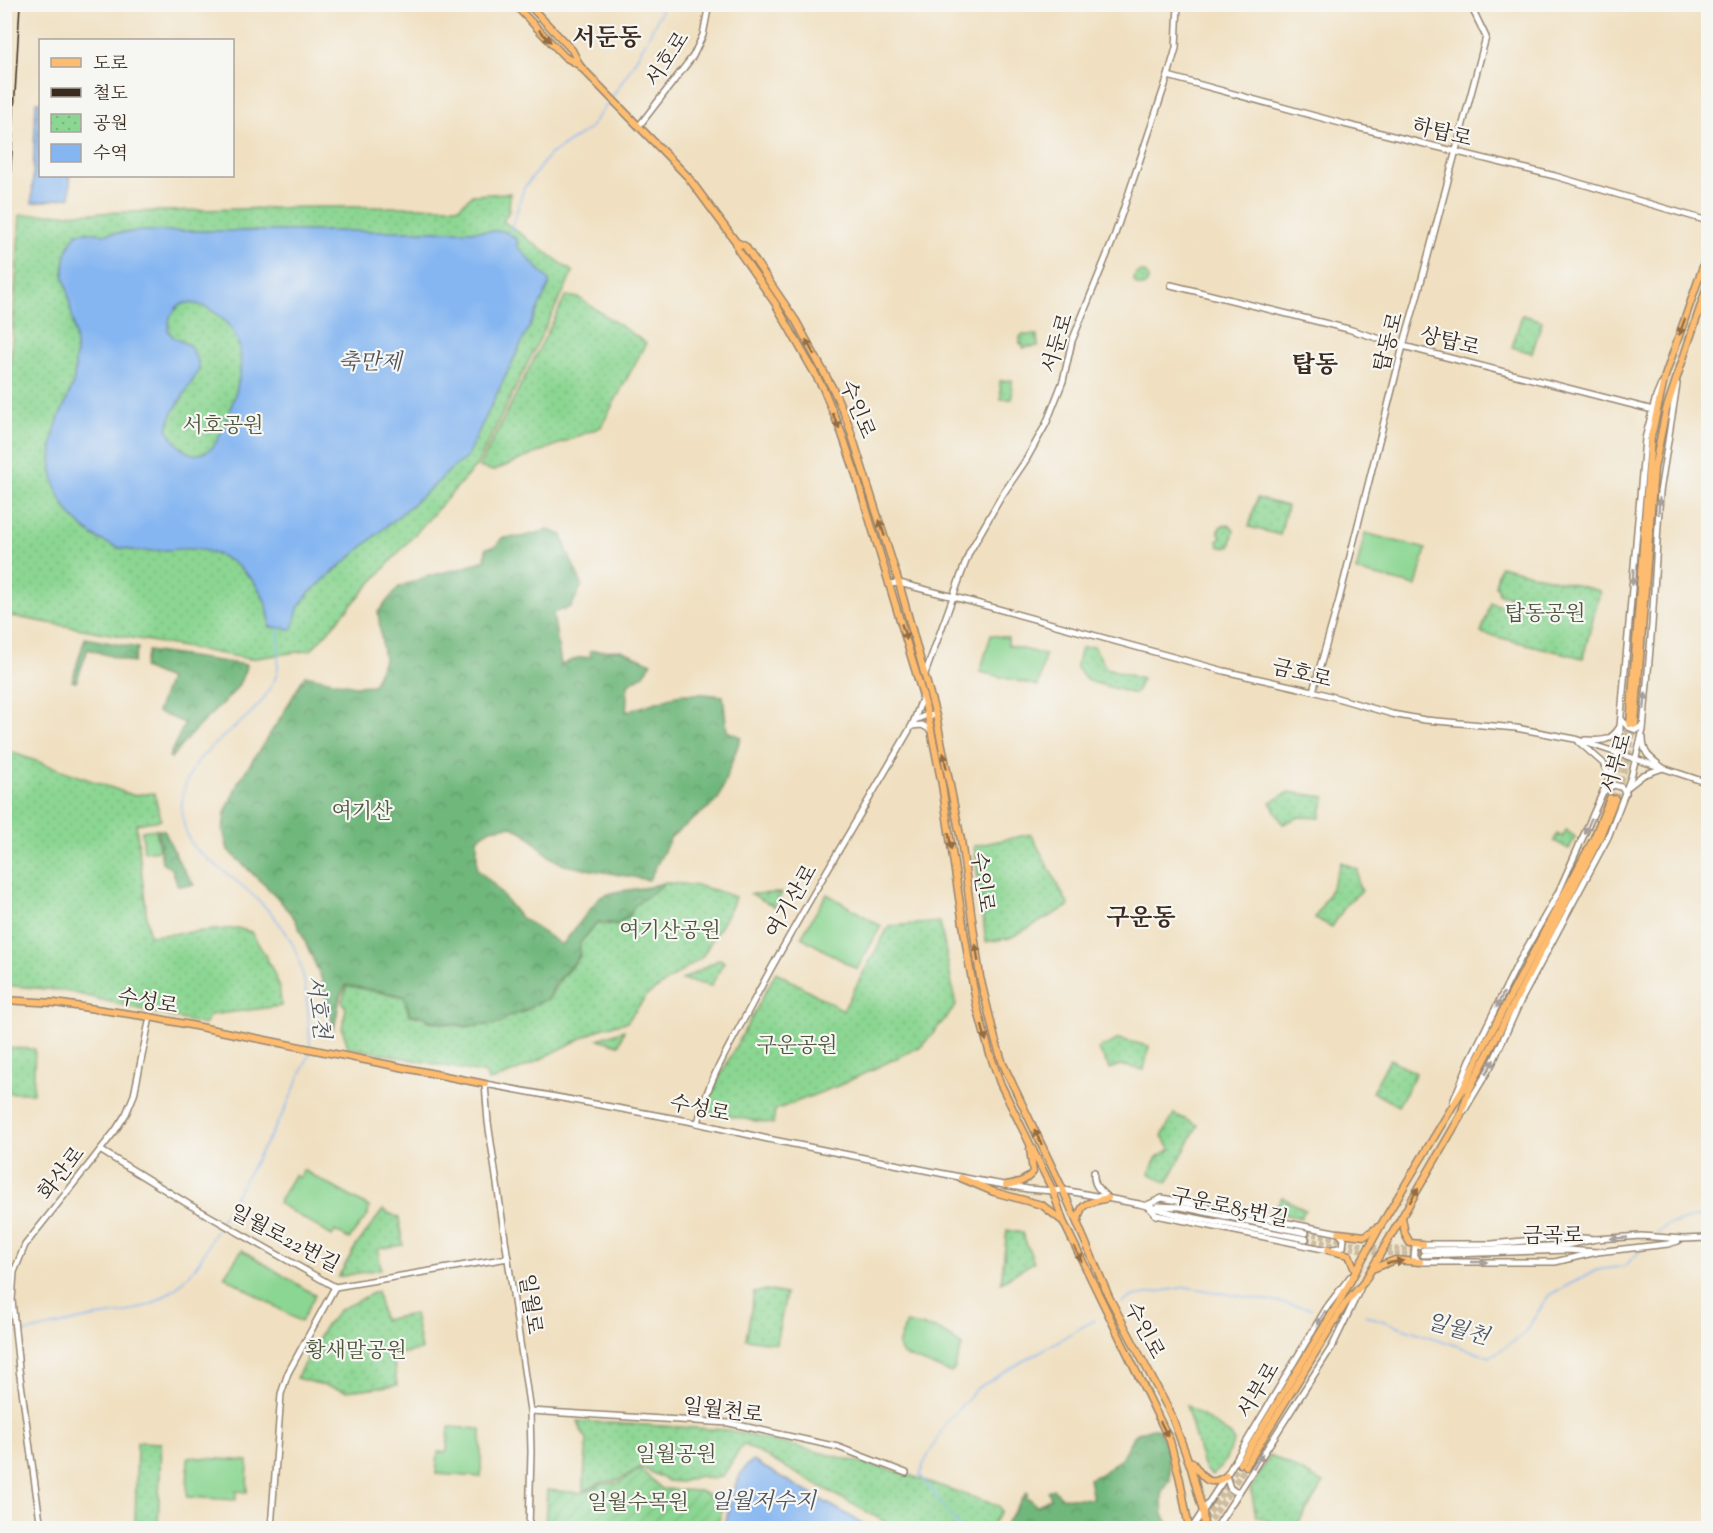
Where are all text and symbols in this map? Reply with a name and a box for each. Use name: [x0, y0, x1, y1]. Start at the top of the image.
district label: 서둔동: [572, 22, 642, 56]
street label: 서호로: [640, 26, 698, 94]
one-way arrow: [538, 29, 552, 44]
legend: [39, 39, 234, 177]
text: 도로: [93, 52, 128, 78]
text: 철도: [93, 82, 128, 108]
text: 공원: [93, 112, 128, 138]
street label: 하탑로: [1408, 112, 1475, 156]
text: 수역: [93, 142, 128, 168]
street label: 탑동로: [1368, 309, 1412, 376]
street label: 서둔로: [1036, 310, 1082, 377]
one-way arrow: [1677, 318, 1687, 336]
street label: 상탑로: [1416, 321, 1483, 365]
one-way arrow: [805, 339, 816, 355]
water label: 축만제: [338, 348, 405, 380]
district label: 탑동: [1292, 349, 1338, 383]
street label: 수인로: [831, 376, 881, 444]
park label: 서호공원: [182, 412, 264, 442]
one-way arrow: [831, 412, 841, 430]
one-way arrow: [1654, 497, 1663, 516]
one-way arrow: [876, 519, 886, 537]
one-way arrow: [1628, 568, 1638, 587]
park label: 탑동공원: [1504, 600, 1586, 630]
one-way arrow: [900, 623, 909, 641]
street label: 금호로: [1268, 653, 1335, 697]
one-way arrow: [1640, 691, 1650, 710]
street label: 서부로: [1595, 730, 1641, 797]
one-way arrow: [940, 751, 949, 770]
park label: 여기산: [332, 798, 393, 828]
one-way arrow: [1583, 818, 1592, 835]
one-way arrow: [946, 831, 955, 850]
street label: 수인로: [962, 850, 1000, 914]
street label: 여기산로: [759, 859, 826, 945]
district label: 구운동: [1106, 902, 1176, 936]
park label: 여기산공원: [619, 917, 721, 947]
one-way arrow: [972, 943, 982, 962]
water label: 서호천: [296, 974, 337, 1043]
street label: 수성로: [115, 983, 180, 1023]
one-way arrow: [1495, 991, 1504, 1008]
one-way arrow: [980, 1023, 990, 1042]
park label: 구운공원: [756, 1032, 838, 1062]
one-way arrow: [1485, 1059, 1495, 1076]
street label: 수성로: [667, 1089, 732, 1131]
one-way arrow: [1033, 1128, 1042, 1145]
street label: 화산로: [32, 1141, 93, 1207]
street label: 구운로85번길: [1168, 1182, 1291, 1236]
one-way arrow: [1409, 1187, 1420, 1203]
street label: 일월로22번길: [224, 1198, 345, 1281]
street label: 금곡로: [1523, 1222, 1583, 1252]
one-way arrow: [1609, 1233, 1628, 1242]
one-way arrow: [1074, 1245, 1083, 1262]
one-way arrow: [1469, 1257, 1488, 1267]
one-way arrow: [1386, 1258, 1405, 1267]
street label: 일월로: [510, 1272, 548, 1336]
street label: 수인로: [1116, 1297, 1171, 1365]
water label: 일월천: [1422, 1307, 1494, 1356]
one-way arrow: [1315, 1310, 1326, 1326]
park label: 황새말공원: [305, 1337, 407, 1367]
street label: 서부로: [1231, 1357, 1288, 1425]
street label: 일월천로: [681, 1392, 765, 1432]
one-way arrow: [1160, 1420, 1169, 1437]
park label: 일월공원: [635, 1441, 717, 1471]
one-way arrow: [1253, 1453, 1264, 1470]
water label: 일월저수지: [710, 1487, 818, 1519]
park label: 일월수목원: [587, 1489, 689, 1519]

